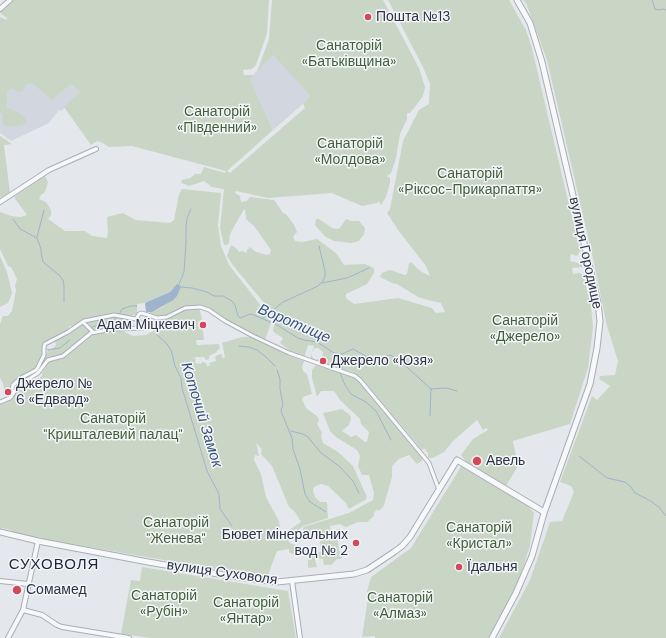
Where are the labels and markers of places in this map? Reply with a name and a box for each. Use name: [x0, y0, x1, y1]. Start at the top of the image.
place label: Пошта №13: [376, 9, 451, 25]
marker: Пошта №13: [363, 12, 373, 22]
place label: Адам Міцкевич: [97, 317, 195, 333]
marker: Адам Міцкевич: [198, 320, 208, 330]
place label: Джерело «Юзя»: [331, 353, 433, 369]
marker: Джерело «Юзя»: [318, 356, 328, 366]
place label: Джерело № 6 «Едвард»: [16, 376, 93, 408]
marker: Джерело № 6 «Едвард»: [3, 387, 13, 397]
place label: Авель: [486, 453, 525, 469]
marker: Авель: [471, 455, 483, 467]
place label: Бювет мінеральних вод № 2: [222, 527, 348, 560]
marker: Бювет мінеральних вод № 2: [351, 538, 361, 548]
place label: Їдальня: [467, 559, 518, 575]
marker: Їдальня: [454, 562, 464, 572]
place label: Сомамед: [26, 582, 87, 598]
marker: Сомамед: [11, 584, 23, 596]

